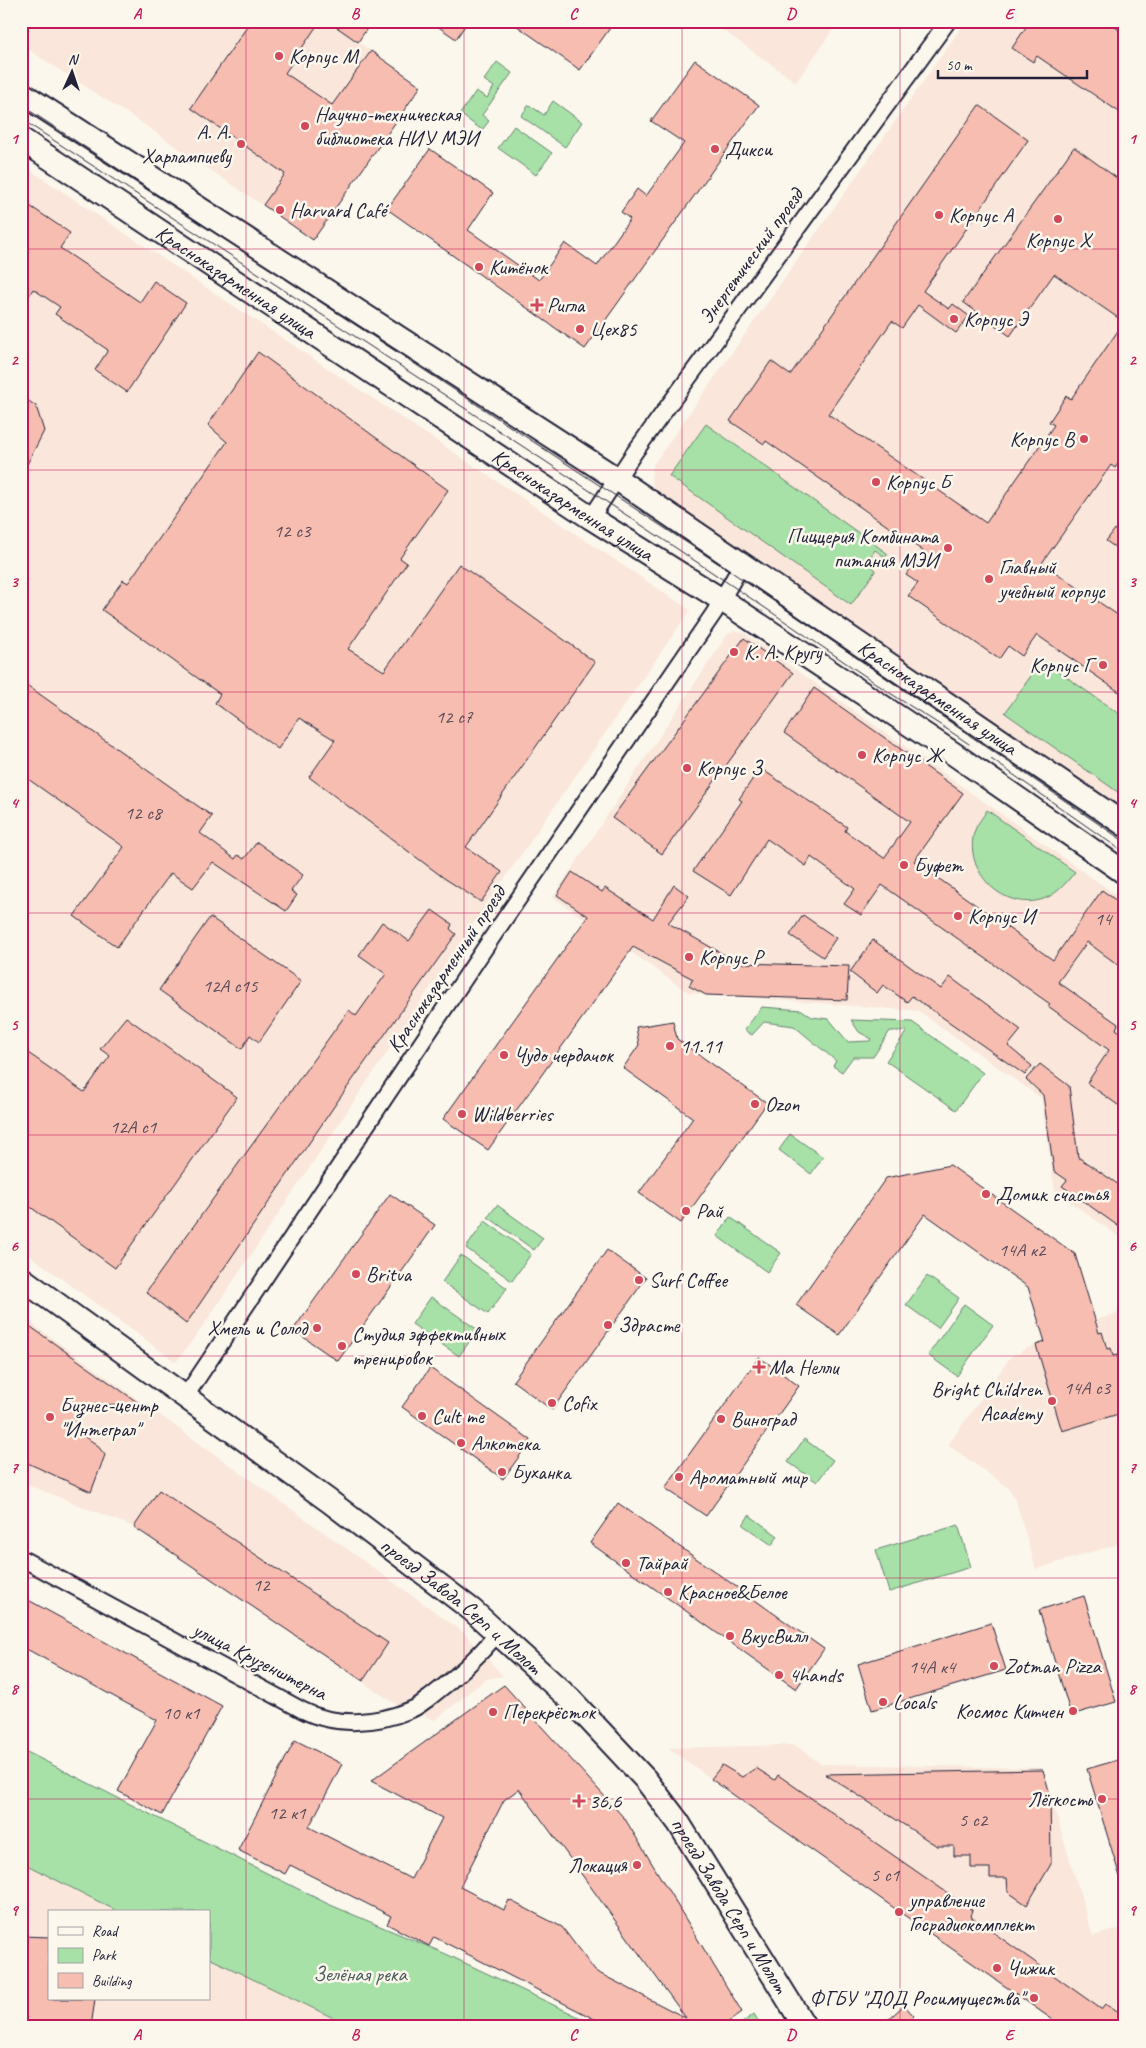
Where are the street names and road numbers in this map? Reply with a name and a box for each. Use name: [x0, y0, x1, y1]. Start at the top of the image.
street label: Энергетический проезд: [693, 181, 810, 329]
street label: Красноказарменная улица: [151, 219, 322, 345]
street label: Красноказарменная улица: [487, 443, 660, 568]
street label: Красноказарменная улица: [853, 634, 1024, 762]
street label: Красноказарменный проезд: [381, 879, 513, 1057]
street label: проезд Завода Серп и Молот: [375, 1532, 548, 1681]
street label: улица Крузенштерна: [186, 1615, 333, 1708]
street label: проезд Завода Серп и Молот: [665, 1813, 794, 1999]

